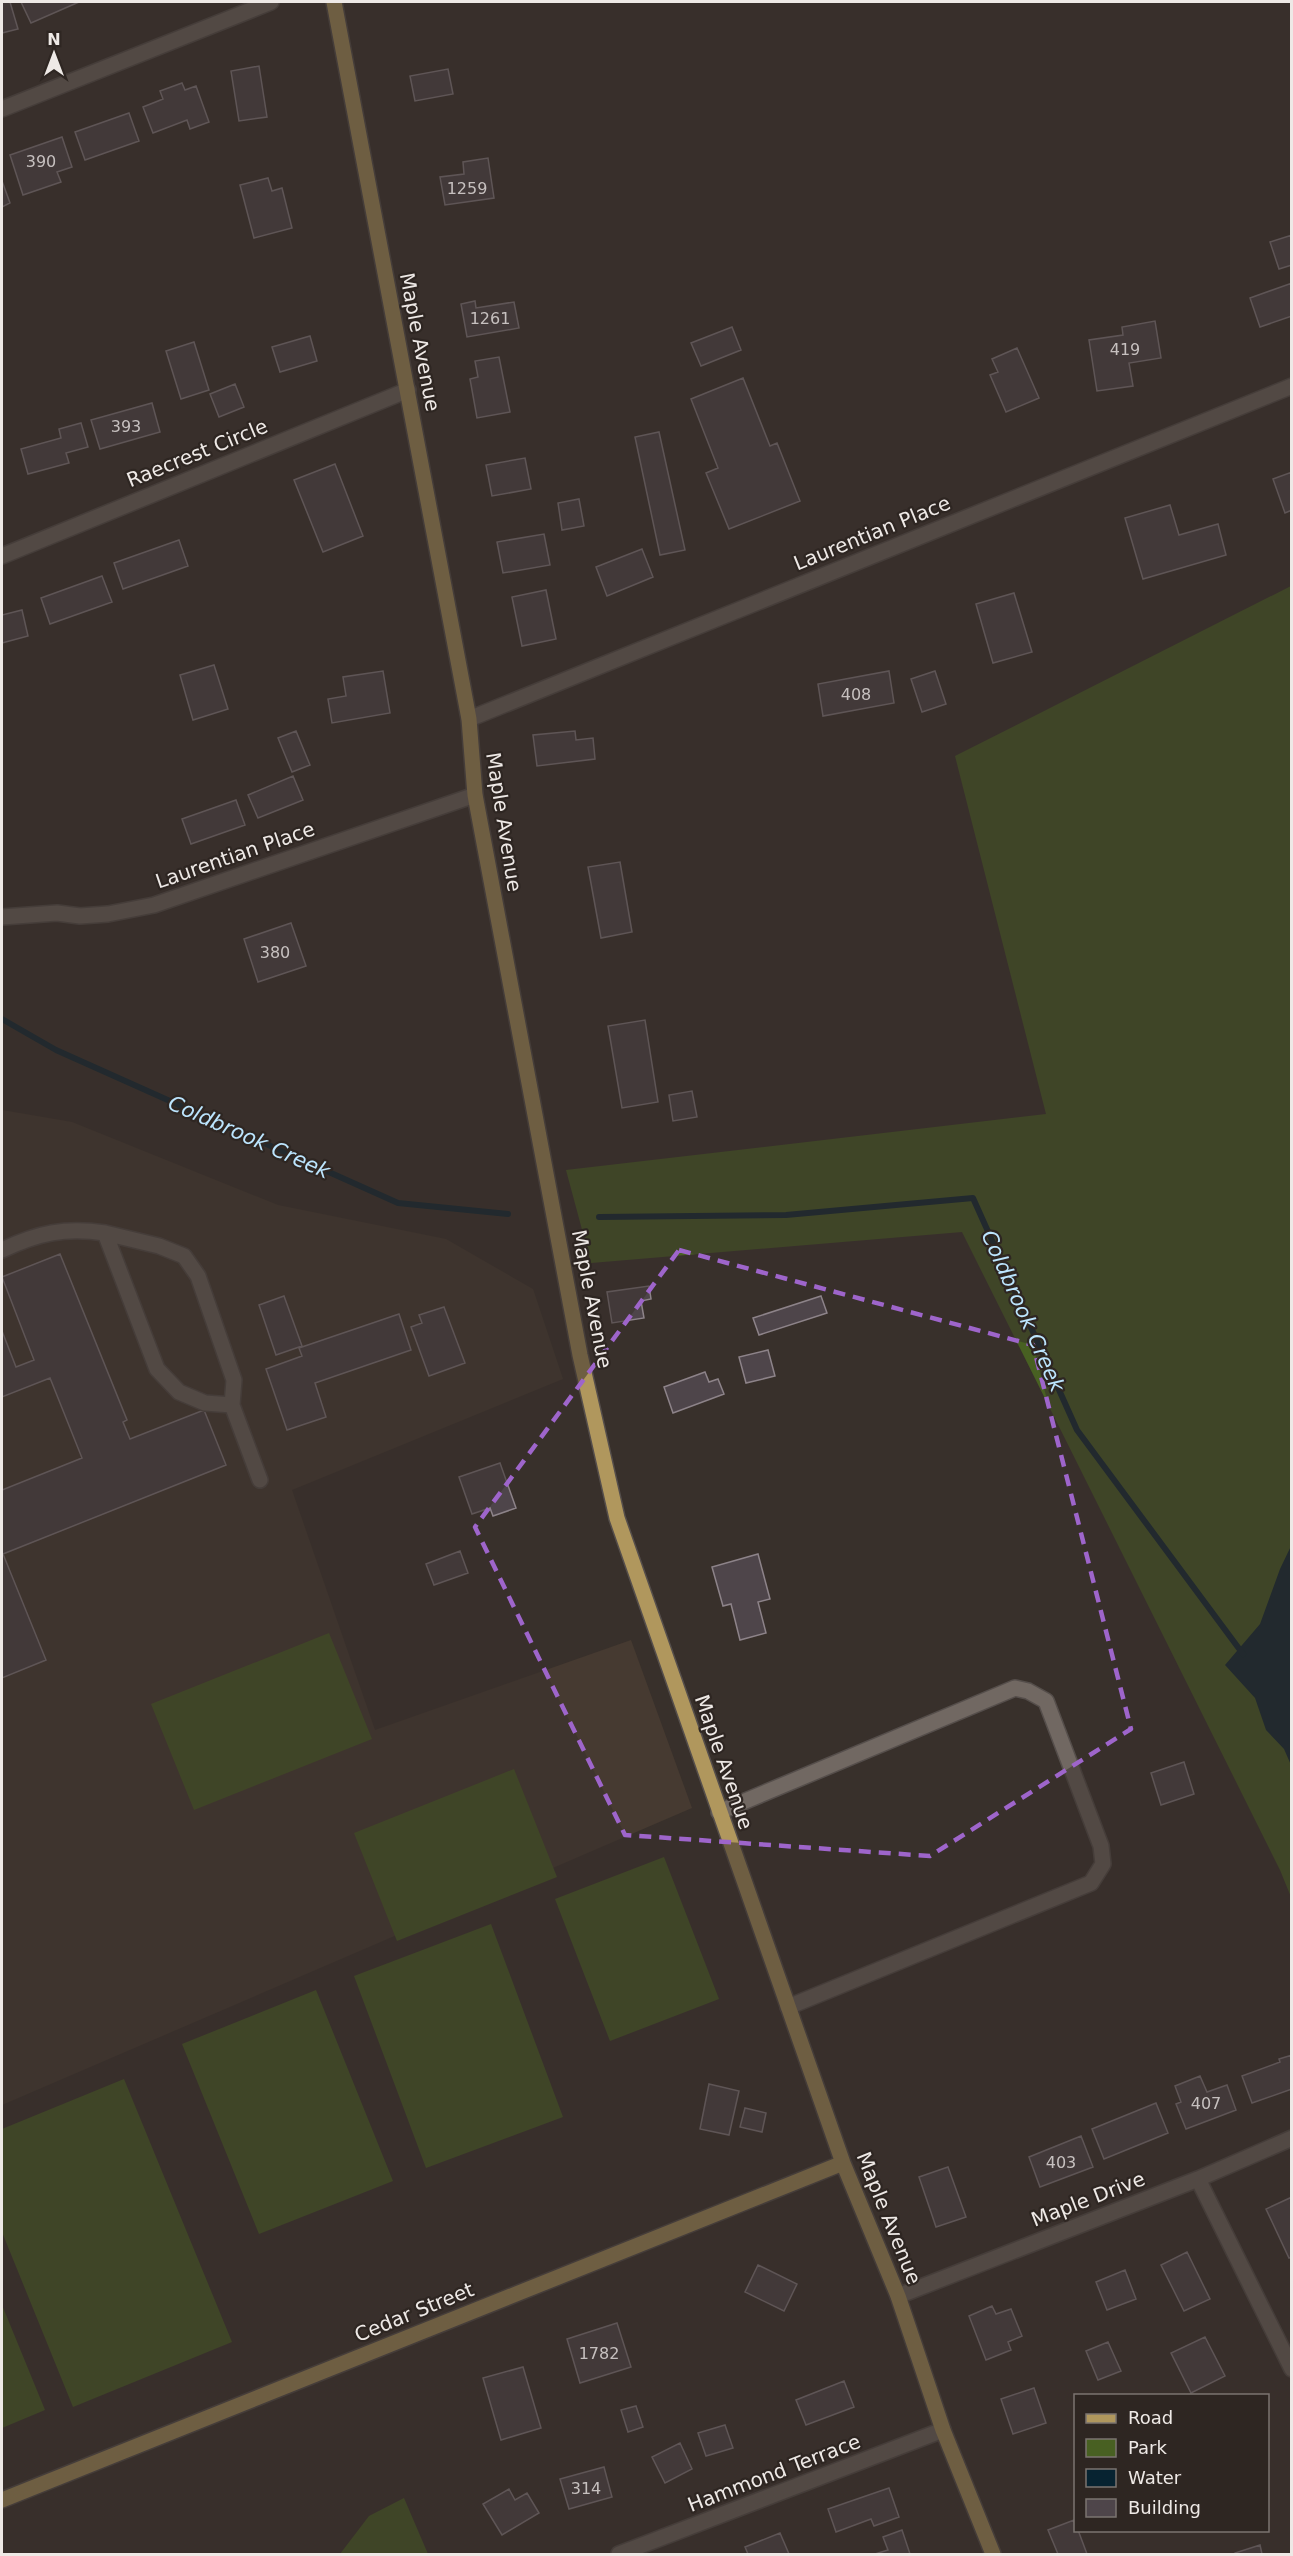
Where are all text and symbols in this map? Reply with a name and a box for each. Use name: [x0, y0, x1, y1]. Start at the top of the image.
north arrow: [24, 24, 84, 84]
text: N: [47, 30, 61, 49]
house number: 390: [26, 152, 56, 171]
house number: 1259: [447, 179, 487, 198]
street label: Maple Avenue: [395, 271, 445, 413]
house number: 1261: [470, 309, 510, 328]
house number: 419: [1110, 340, 1140, 359]
street label: Raecrest Circle: [123, 414, 271, 492]
house number: 393: [111, 417, 141, 436]
street label: Laurentian Place: [790, 491, 954, 575]
house number: 408: [841, 685, 871, 704]
street label: Maple Avenue: [481, 751, 527, 893]
street label: Laurentian Place: [152, 817, 318, 893]
house number: 380: [260, 943, 290, 962]
water label: Coldbrook Creek: [164, 1091, 334, 1184]
water label: Coldbrook Creek: [977, 1226, 1070, 1396]
street label: Maple Avenue: [567, 1228, 617, 1370]
street label: Maple Avenue: [690, 1692, 758, 1832]
house number: 407: [1191, 2094, 1221, 2113]
street label: Maple Avenue: [852, 2148, 926, 2288]
house number: 403: [1046, 2153, 1076, 2172]
street label: Maple Drive: [1028, 2166, 1148, 2232]
street label: Cedar Street: [351, 2277, 477, 2347]
house number: 1782: [579, 2344, 619, 2363]
legend: [1074, 2394, 1269, 2532]
text: Road: [1128, 2407, 1173, 2428]
street label: Hammond Terrace: [684, 2429, 864, 2517]
text: Park: [1128, 2437, 1167, 2458]
text: Water: [1128, 2467, 1182, 2488]
house number: 314: [571, 2479, 601, 2498]
text: Building: [1128, 2497, 1201, 2518]

